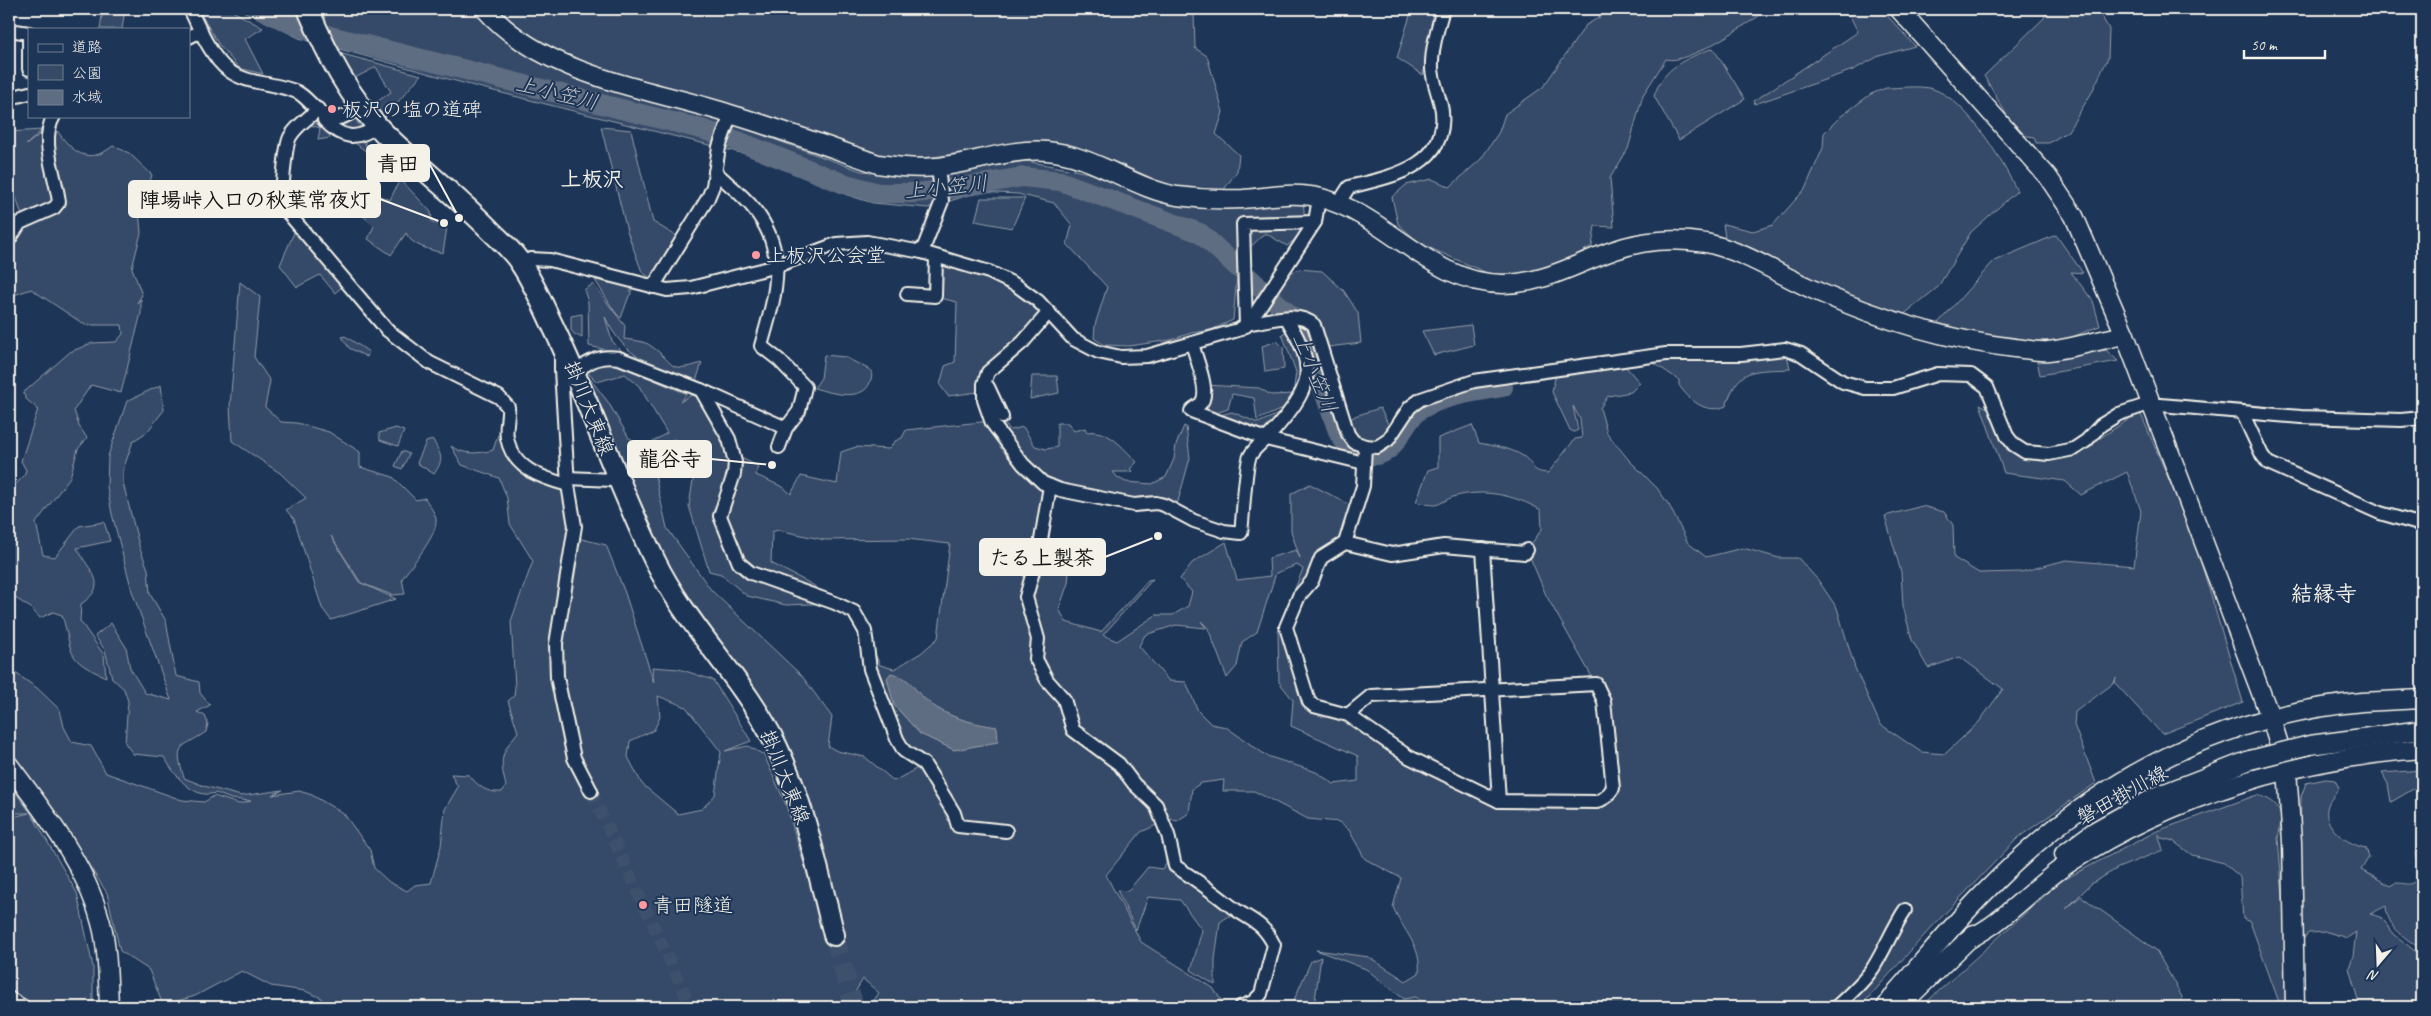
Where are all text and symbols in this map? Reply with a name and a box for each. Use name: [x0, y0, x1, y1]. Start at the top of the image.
legend: [28, 28, 190, 118]
scale bar: [2244, 28, 2325, 60]
text: 50 m: [2251, 36, 2278, 55]
text: 道路: [72, 38, 102, 57]
text: 公園: [72, 64, 102, 83]
water label: 上小笠川: [513, 70, 601, 116]
text: 水域: [72, 88, 102, 107]
place label: 板沢の塩の道碑: [342, 97, 482, 122]
marker: 板沢の塩の道碑: [326, 103, 338, 115]
callout: 青田: [367, 145, 429, 181]
text: 青田: [377, 151, 419, 177]
district label: 上板沢: [561, 166, 624, 192]
water label: 上小笠川: [903, 170, 989, 204]
callout: 陣場峠入口の秋葉常夜灯: [129, 181, 380, 217]
text: 陣場峠入口の秋葉常夜灯: [140, 187, 371, 213]
place label: 上板沢公会堂: [766, 243, 886, 268]
marker: 上板沢公会堂: [750, 249, 762, 261]
water label: 上小笠川: [1287, 329, 1343, 417]
street label: 掛川大東線: [559, 357, 619, 459]
callout: 龍谷寺: [628, 441, 711, 477]
text: 龍谷寺: [639, 446, 702, 472]
callout: たる上製茶: [980, 539, 1105, 575]
text: たる上製茶: [990, 545, 1095, 571]
district label: 結縁寺: [2291, 580, 2357, 608]
street label: 掛川大東線: [755, 726, 815, 828]
street label: 磐田掛川線: [2072, 760, 2172, 830]
place label: 青田隧道: [653, 893, 733, 918]
marker: 青田隧道: [637, 899, 649, 911]
north arrow: [2354, 938, 2404, 988]
text: N: [2365, 966, 2381, 985]

